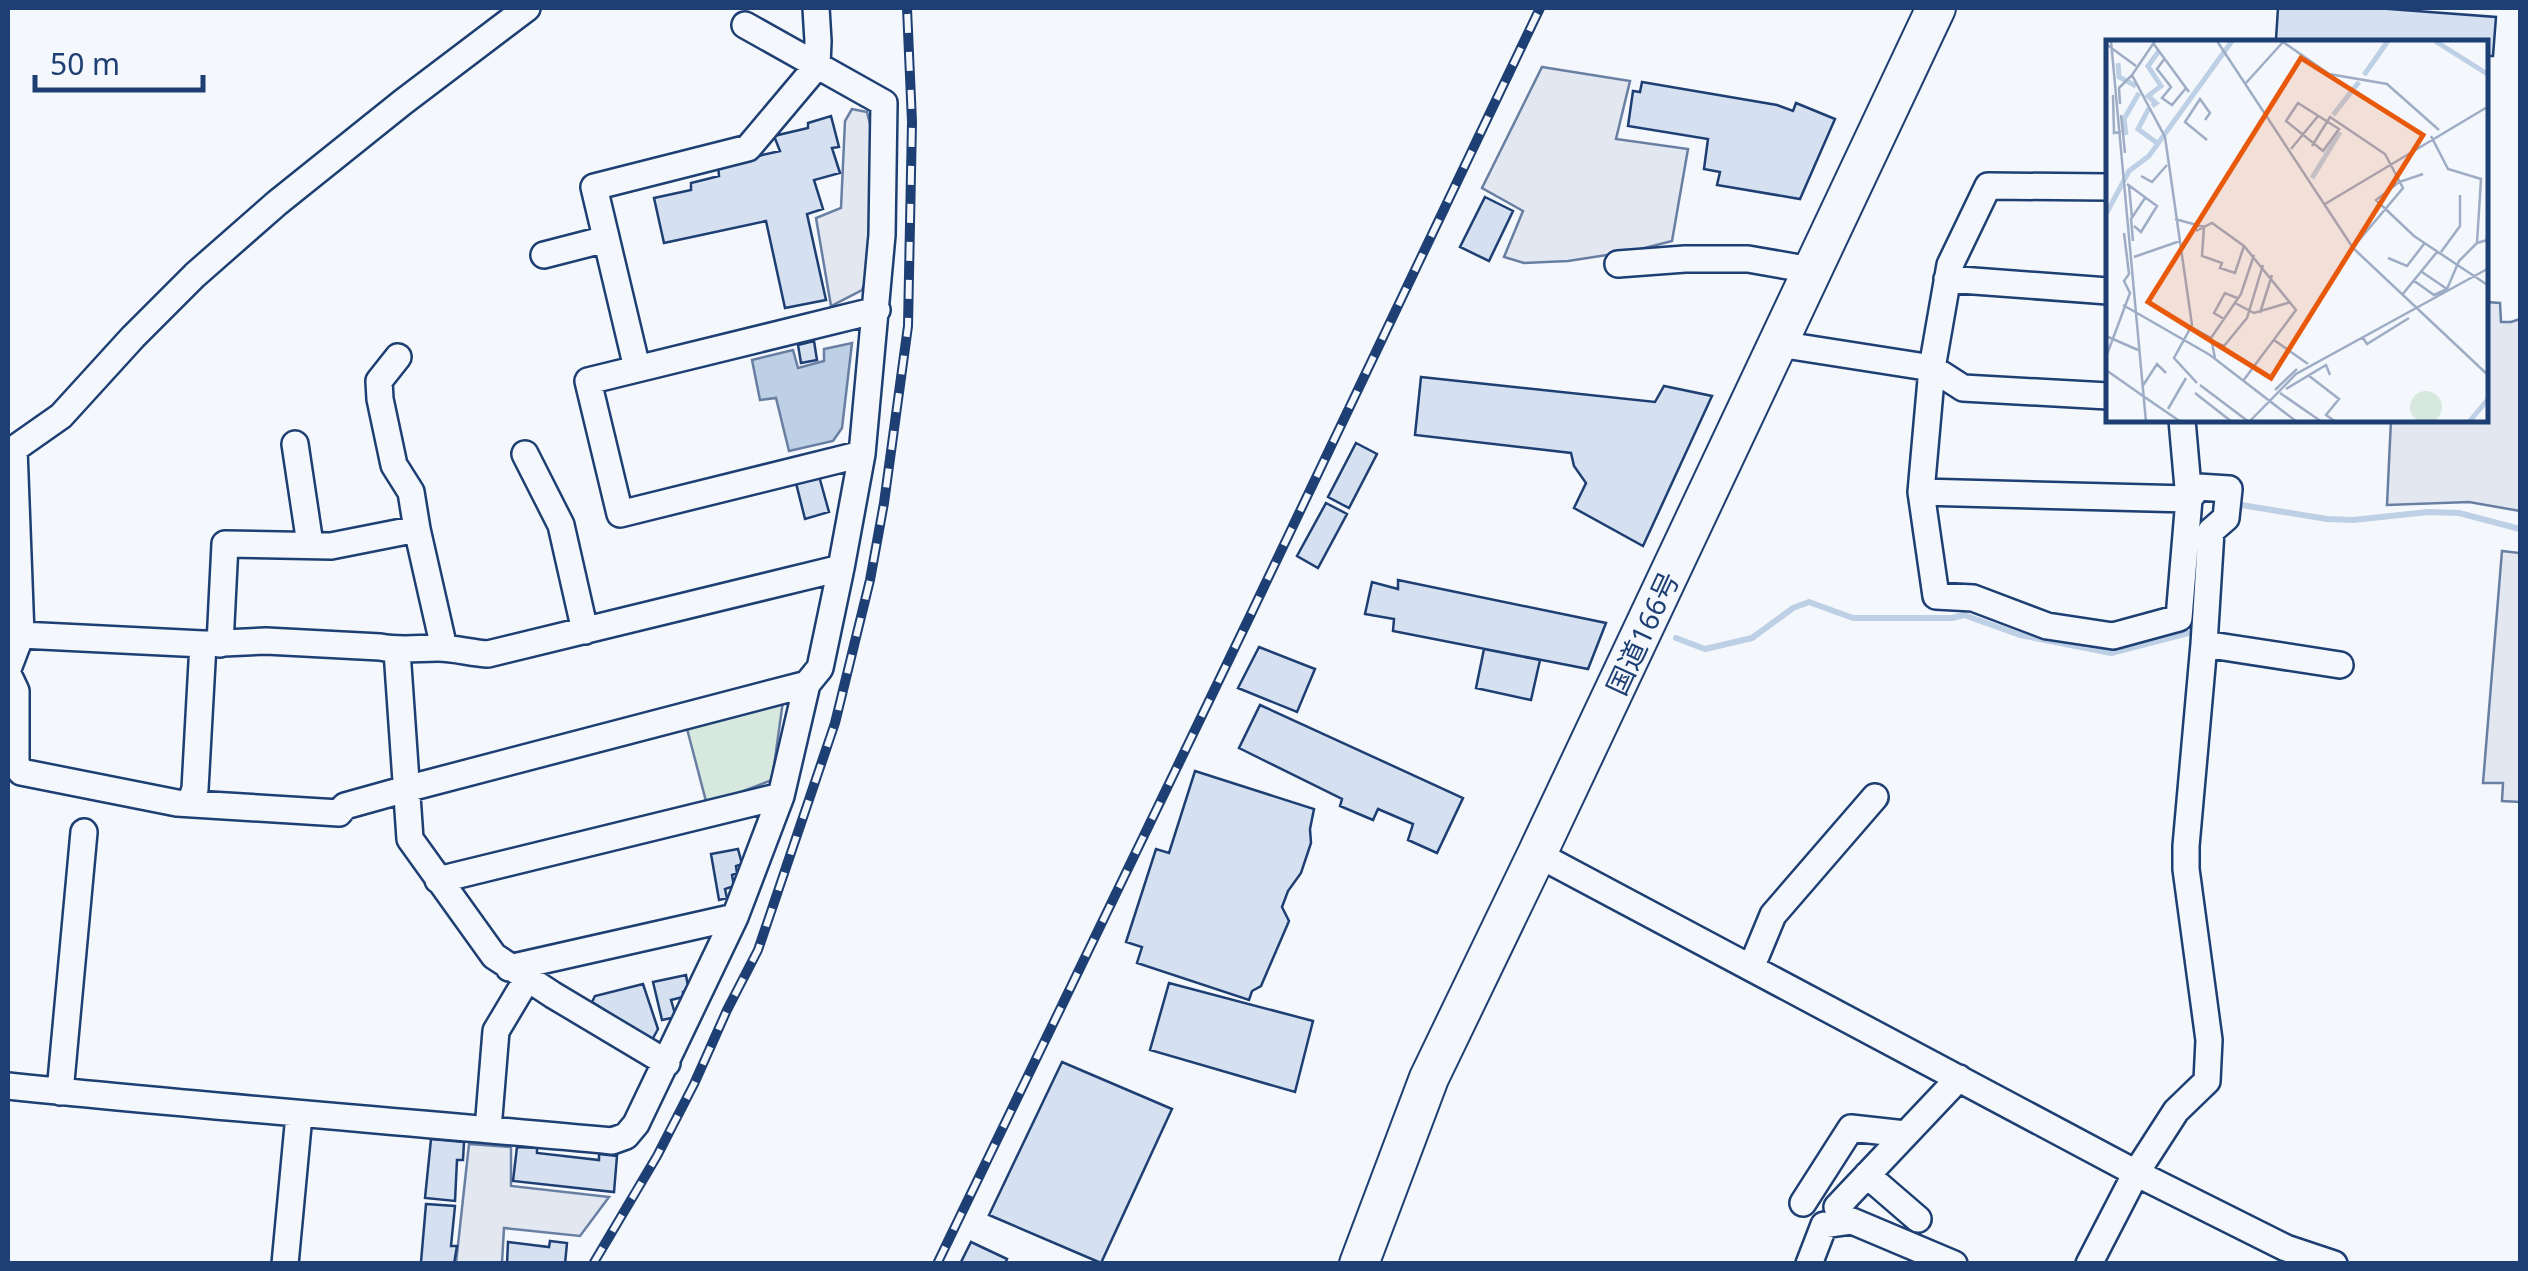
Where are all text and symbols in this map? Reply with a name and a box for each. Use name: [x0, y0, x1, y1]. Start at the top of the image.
scale bar: [35, 30, 202, 92]
inset map: [2106, 40, 2488, 422]
text: 50 m: [50, 43, 120, 84]
street label: 国道166号: [1597, 565, 1687, 701]

